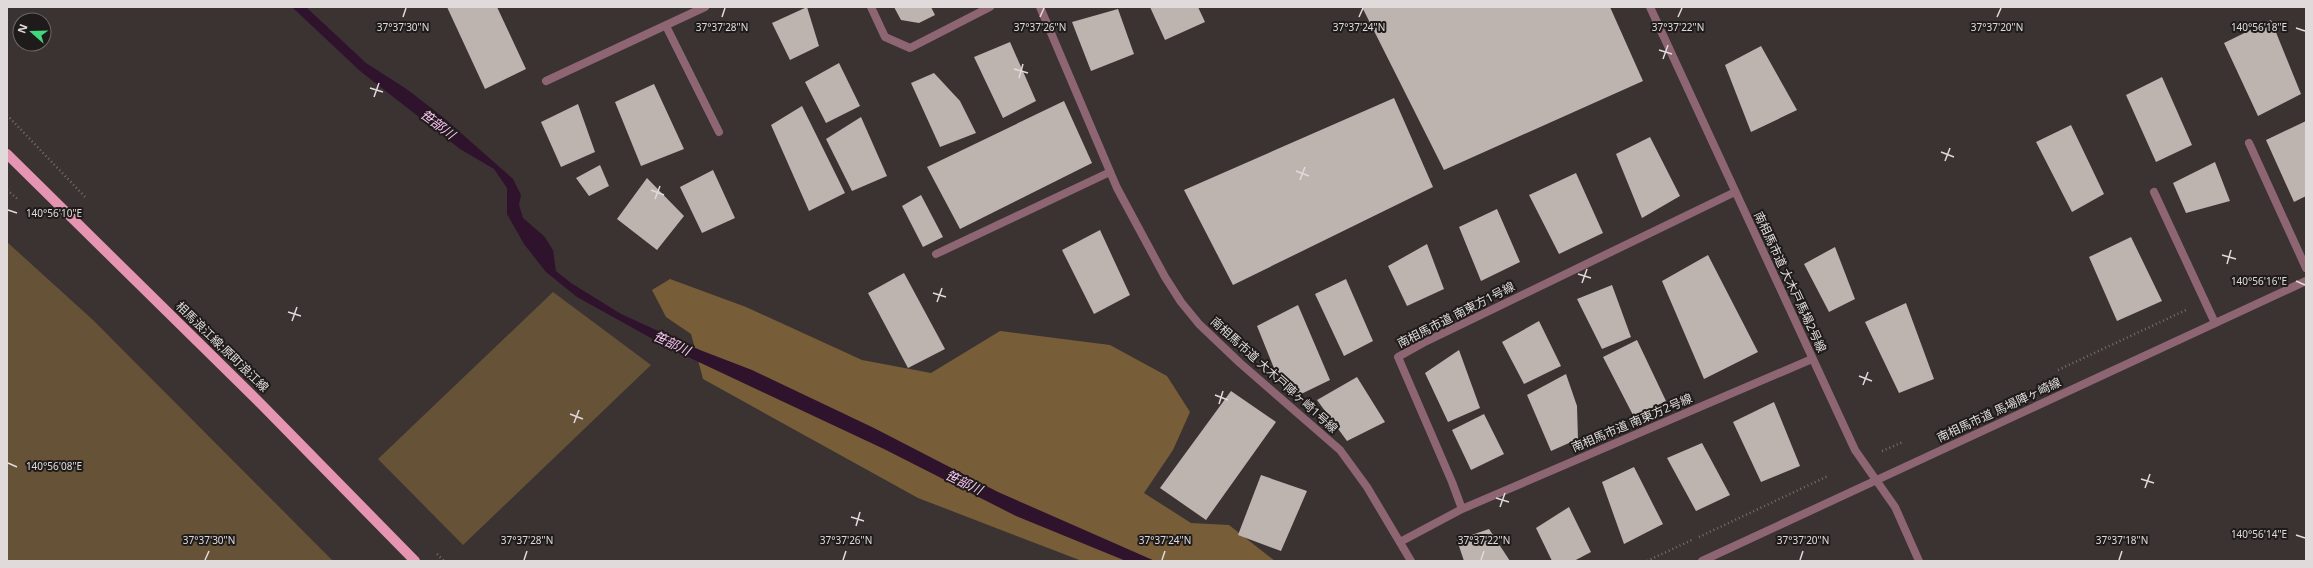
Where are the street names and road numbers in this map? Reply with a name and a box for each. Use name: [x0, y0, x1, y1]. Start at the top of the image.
street label: 南相馬市道 大木戸馬場2号線: [1750, 208, 1831, 355]
street label: 南相馬市道 南東方1号線: [1394, 277, 1518, 352]
street label: 相馬浪江線;原町浪江線: [172, 298, 273, 396]
street label: 南相馬市道 大木戸陣ヶ崎1号線: [1207, 313, 1342, 436]
street label: 南相馬市道 馬場陣ヶ崎線: [1934, 373, 2064, 446]
street label: 南相馬市道 南東方2号線: [1569, 389, 1695, 456]

